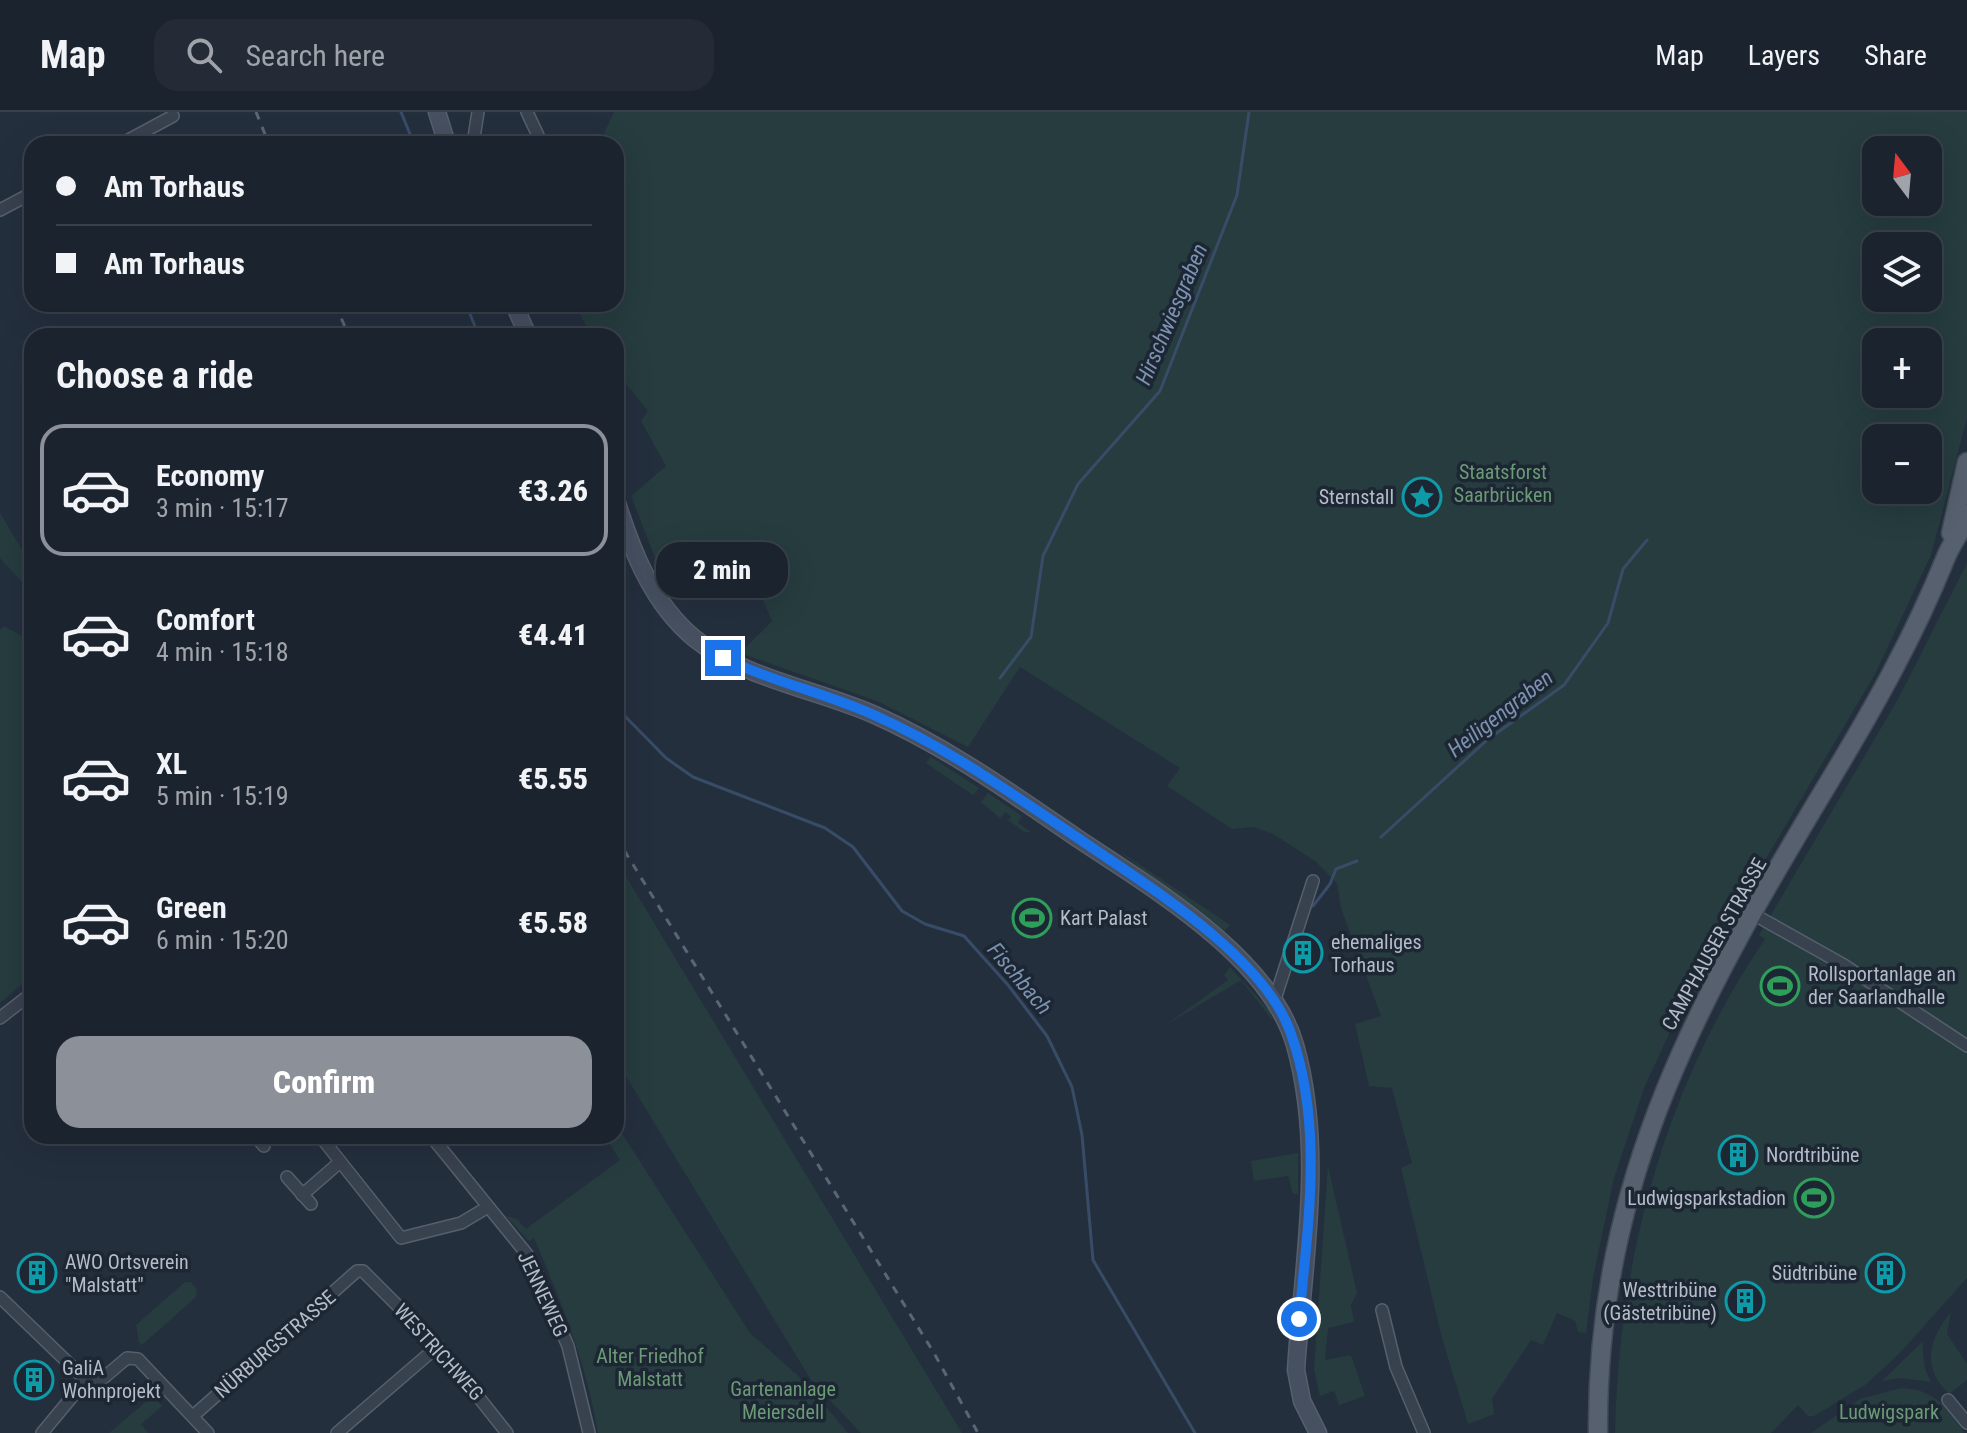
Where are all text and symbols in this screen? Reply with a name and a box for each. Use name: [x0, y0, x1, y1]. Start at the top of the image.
search box: [154, 19, 714, 91]
text: Map: [40, 33, 106, 77]
icon: search: [182, 33, 226, 77]
text: Search here: [246, 38, 385, 73]
text: Map: [1655, 39, 1704, 72]
text: Layers: [1748, 39, 1820, 72]
text: Share: [1864, 39, 1927, 72]
north arrow: [1862, 136, 1942, 216]
map controls: [1862, 136, 1942, 504]
text: Am Torhaus: [104, 169, 245, 204]
button: layers: [1862, 232, 1942, 312]
water label: Hirschwiesgraben: [1131, 240, 1212, 388]
text: Am Torhaus: [104, 246, 245, 281]
button: +: [1862, 328, 1942, 408]
text: Choose a ride: [56, 355, 253, 397]
button: −: [1862, 424, 1942, 504]
icon: car: [60, 454, 132, 526]
text: Economy: [156, 458, 264, 493]
park label: Staatsforst Saarbrücken: [1454, 460, 1552, 507]
text: €3.26: [518, 473, 588, 508]
place icon: Sternstall: [1401, 476, 1443, 518]
place label: Sternstall: [1319, 485, 1394, 509]
text: 3 min · 15:17: [156, 493, 289, 523]
callout: 2 min: [657, 542, 789, 598]
text: 2 min: [693, 555, 751, 585]
icon: car: [60, 598, 132, 670]
text: Comfort: [156, 602, 255, 637]
text: €4.41: [518, 617, 588, 652]
text: 4 min · 15:18: [156, 637, 289, 667]
route end: [705, 640, 741, 676]
water label: Heiligengraben: [1443, 665, 1558, 762]
icon: car: [60, 742, 132, 814]
text: XL: [156, 746, 187, 781]
text: €5.55: [518, 761, 588, 796]
text: 5 min · 15:19: [156, 781, 289, 811]
street label: CAMPHAUSER STRASSE: [1657, 854, 1771, 1034]
icon: car: [60, 886, 132, 958]
text: Green: [156, 890, 227, 925]
sports icon: Kart Palast: [1011, 897, 1053, 939]
text: €5.58: [518, 905, 588, 940]
place label: Kart Palast: [1060, 906, 1147, 930]
text: 6 min · 15:20: [156, 925, 289, 955]
place label: ehemaliges Torhaus: [1331, 930, 1422, 977]
building icon: ehemaliges Torhaus: [1282, 932, 1324, 974]
water label: Fischbach: [982, 937, 1057, 1019]
place label: Rollsportanlage an der Saarlandhalle: [1808, 962, 1956, 1009]
sports icon: Rollsportanlage an der Saarlandhalle: [1759, 965, 1801, 1007]
button: Confirm: [56, 1036, 592, 1128]
building icon: Nordtribüne: [1717, 1134, 1759, 1176]
place label: Nordtribüne: [1766, 1143, 1859, 1167]
sports icon: Ludwigsparkstadion: [1793, 1177, 1835, 1219]
place label: Ludwigsparkstadion: [1627, 1186, 1786, 1210]
street label: JENNEWEG: [513, 1248, 573, 1340]
place label: AWO Ortsverein "Malstatt": [65, 1250, 189, 1297]
building icon: AWO Ortsverein "Malstatt": [16, 1252, 58, 1294]
building icon: Südtribüne: [1864, 1252, 1906, 1294]
place label: Südtribüne: [1772, 1261, 1857, 1285]
place label: Westtribüne (Gästetribüne): [1603, 1278, 1717, 1325]
building icon: Westtribüne (Gästetribüne): [1724, 1280, 1766, 1322]
street label: NÜRBURGSTRASSE: [210, 1285, 340, 1403]
street label: WESTRICHWEG: [389, 1299, 489, 1405]
route start: [1281, 1301, 1317, 1337]
park label: Alter Friedhof Malstatt: [596, 1344, 704, 1391]
place label: GaliA Wohnprojekt: [62, 1356, 161, 1403]
building icon: GaliA Wohnprojekt: [13, 1359, 55, 1401]
park label: Gartenanlage Meiersdell: [730, 1377, 836, 1424]
park label: Ludwigspark: [1839, 1400, 1939, 1424]

